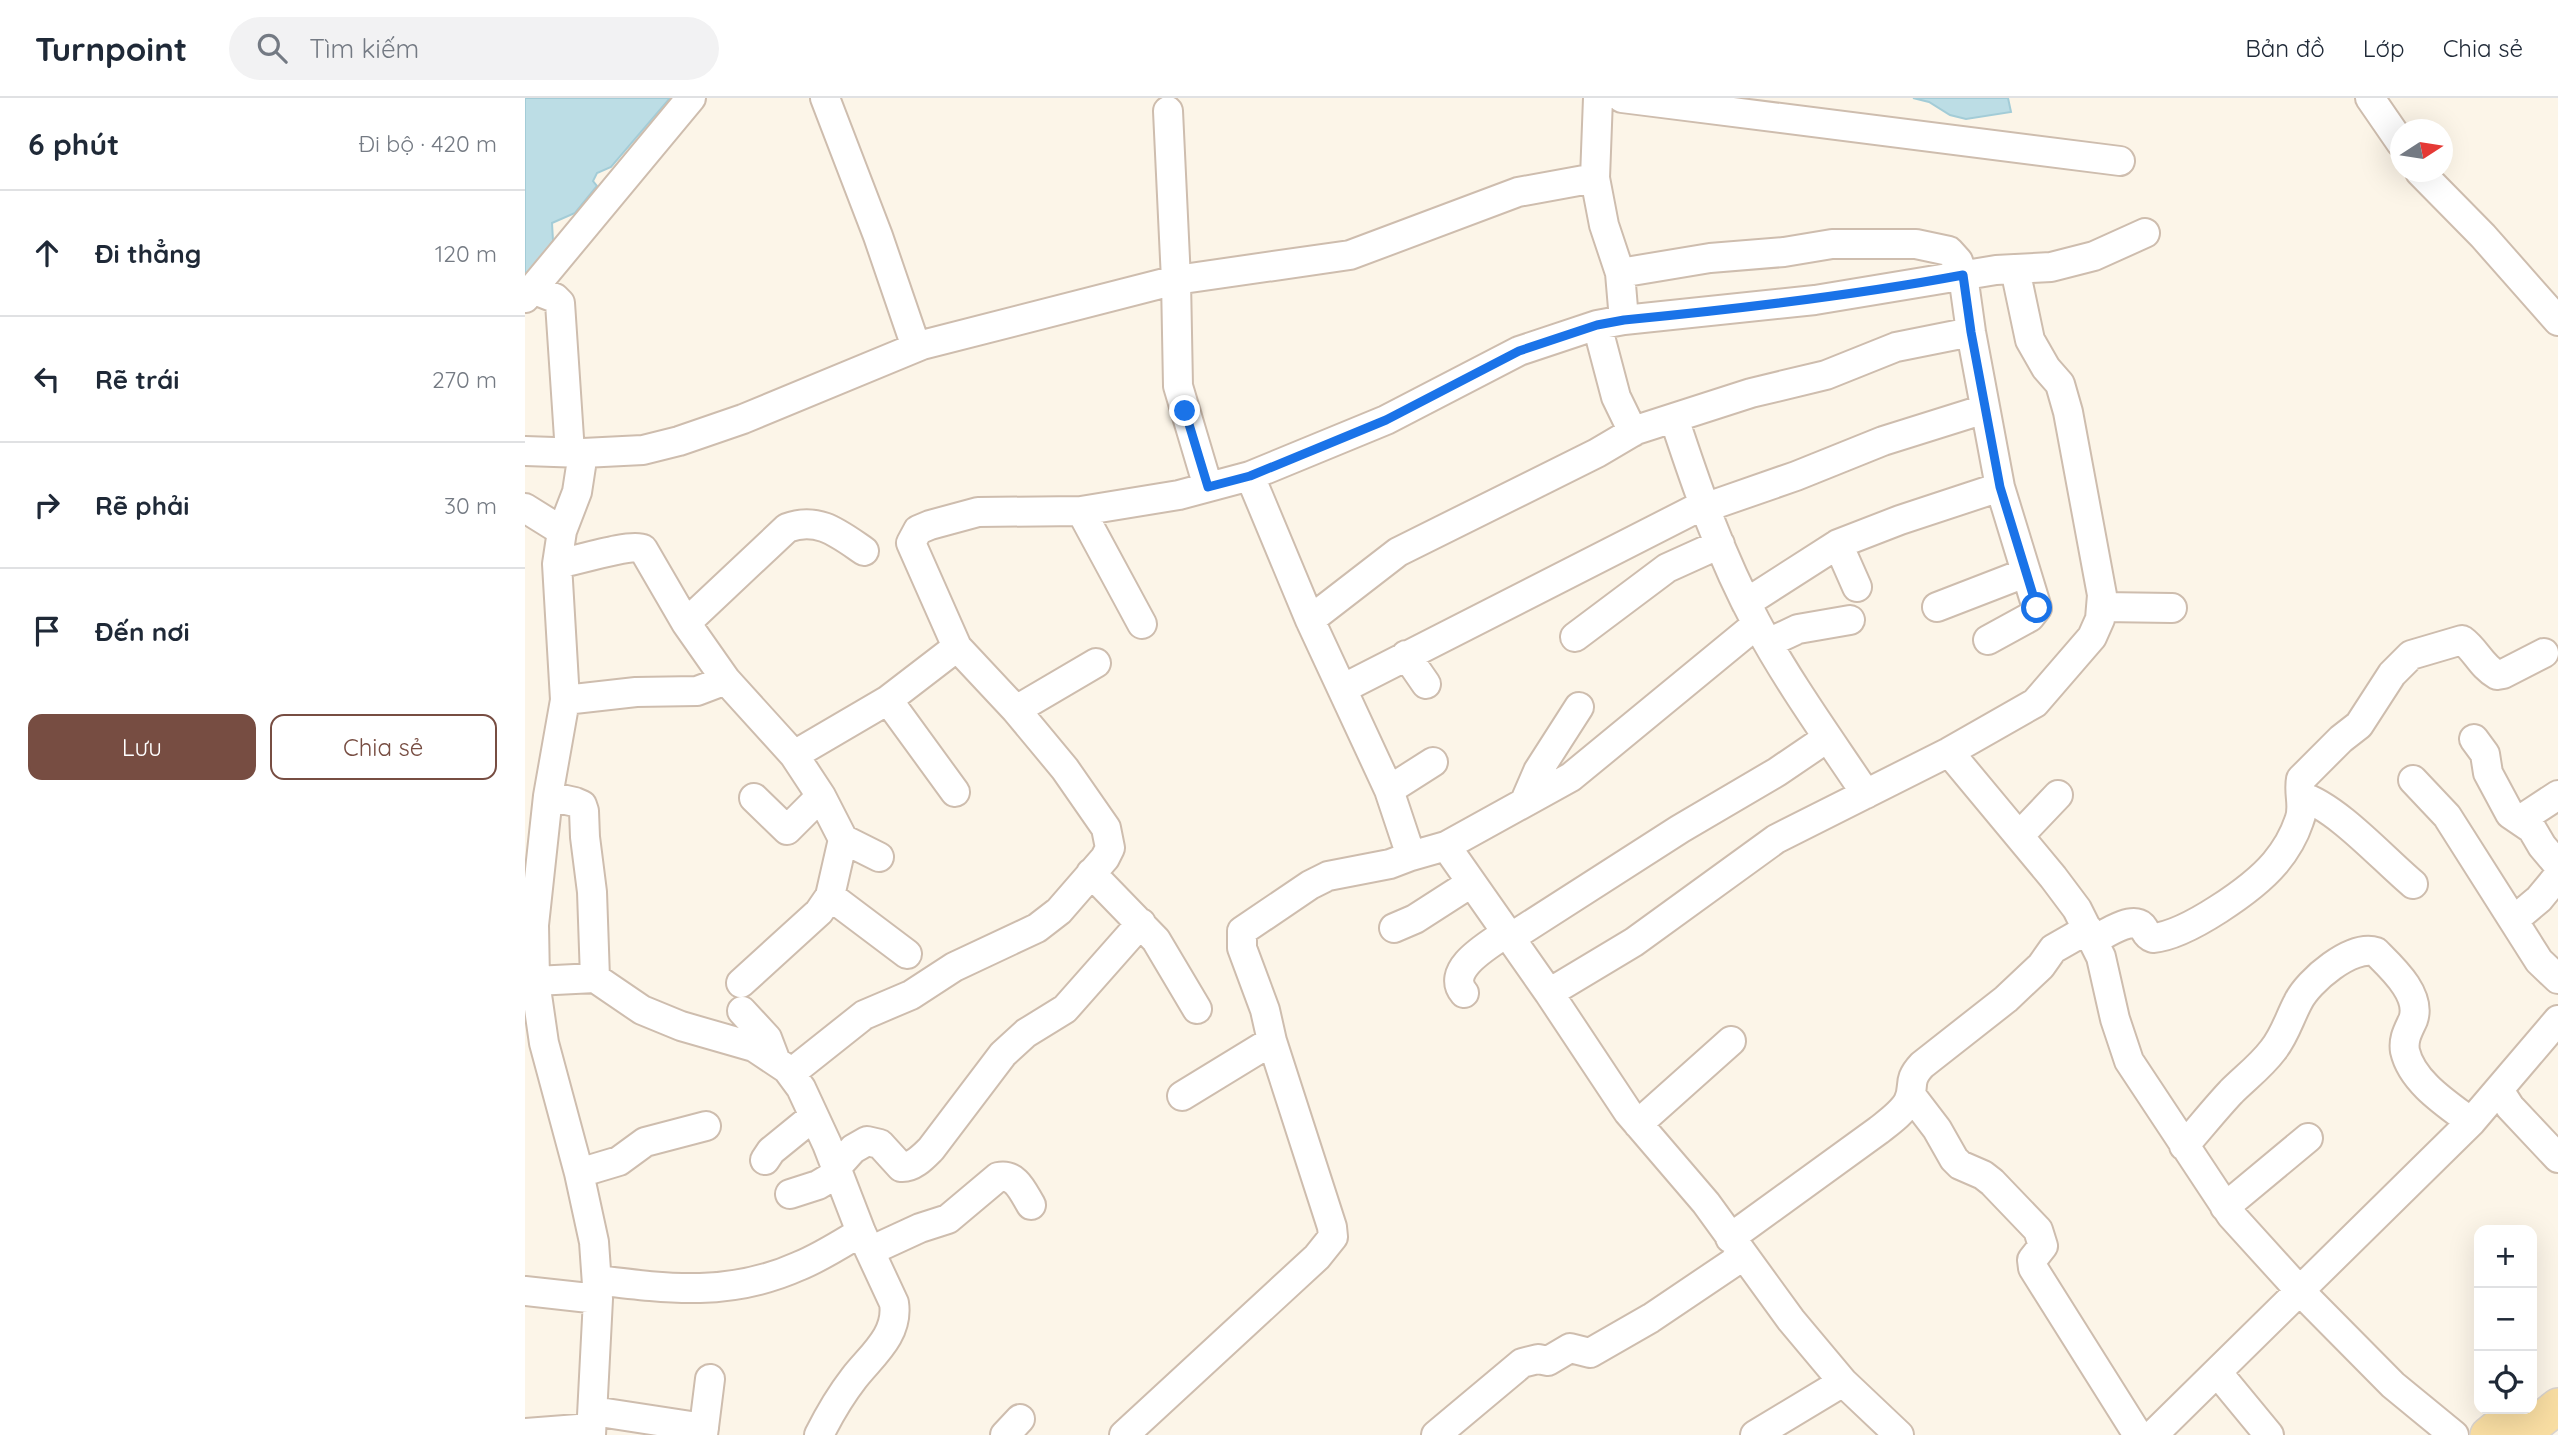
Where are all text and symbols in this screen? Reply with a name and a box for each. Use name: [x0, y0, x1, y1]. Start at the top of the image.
search box: [229, 17, 719, 80]
text: Turnpoint: [35, 28, 187, 69]
icon: search: [253, 29, 291, 67]
text: Tìm kiếm: [309, 32, 419, 65]
text: Bản đồ: [2245, 33, 2325, 63]
text: Lớp: [2363, 33, 2405, 63]
text: Chia sẻ: [2443, 33, 2523, 63]
north arrow: [2390, 119, 2453, 182]
text: 6 phút: [28, 125, 119, 163]
text: Đi bộ · 420 m: [359, 129, 497, 158]
icon: ahead: [28, 234, 66, 272]
text: Đi thẳng: [95, 237, 201, 270]
text: 120 m: [435, 239, 497, 268]
icon: left: [28, 360, 66, 398]
text: Rẽ trái: [95, 363, 179, 396]
text: 270 m: [432, 365, 497, 394]
route end: [1169, 395, 1200, 426]
icon: right: [28, 486, 66, 524]
text: Rẽ phải: [95, 489, 189, 522]
text: 30 m: [444, 491, 497, 520]
route start: [2021, 592, 2052, 623]
icon: arrive: [28, 612, 66, 650]
text: Đến nơi: [95, 615, 190, 648]
button: Lưu: [28, 714, 256, 780]
button: Chia sẻ: [270, 714, 497, 780]
map controls: [2474, 1225, 2537, 1414]
button: +: [2474, 1225, 2537, 1288]
button: −: [2474, 1288, 2537, 1351]
button: locate: [2474, 1351, 2537, 1414]

